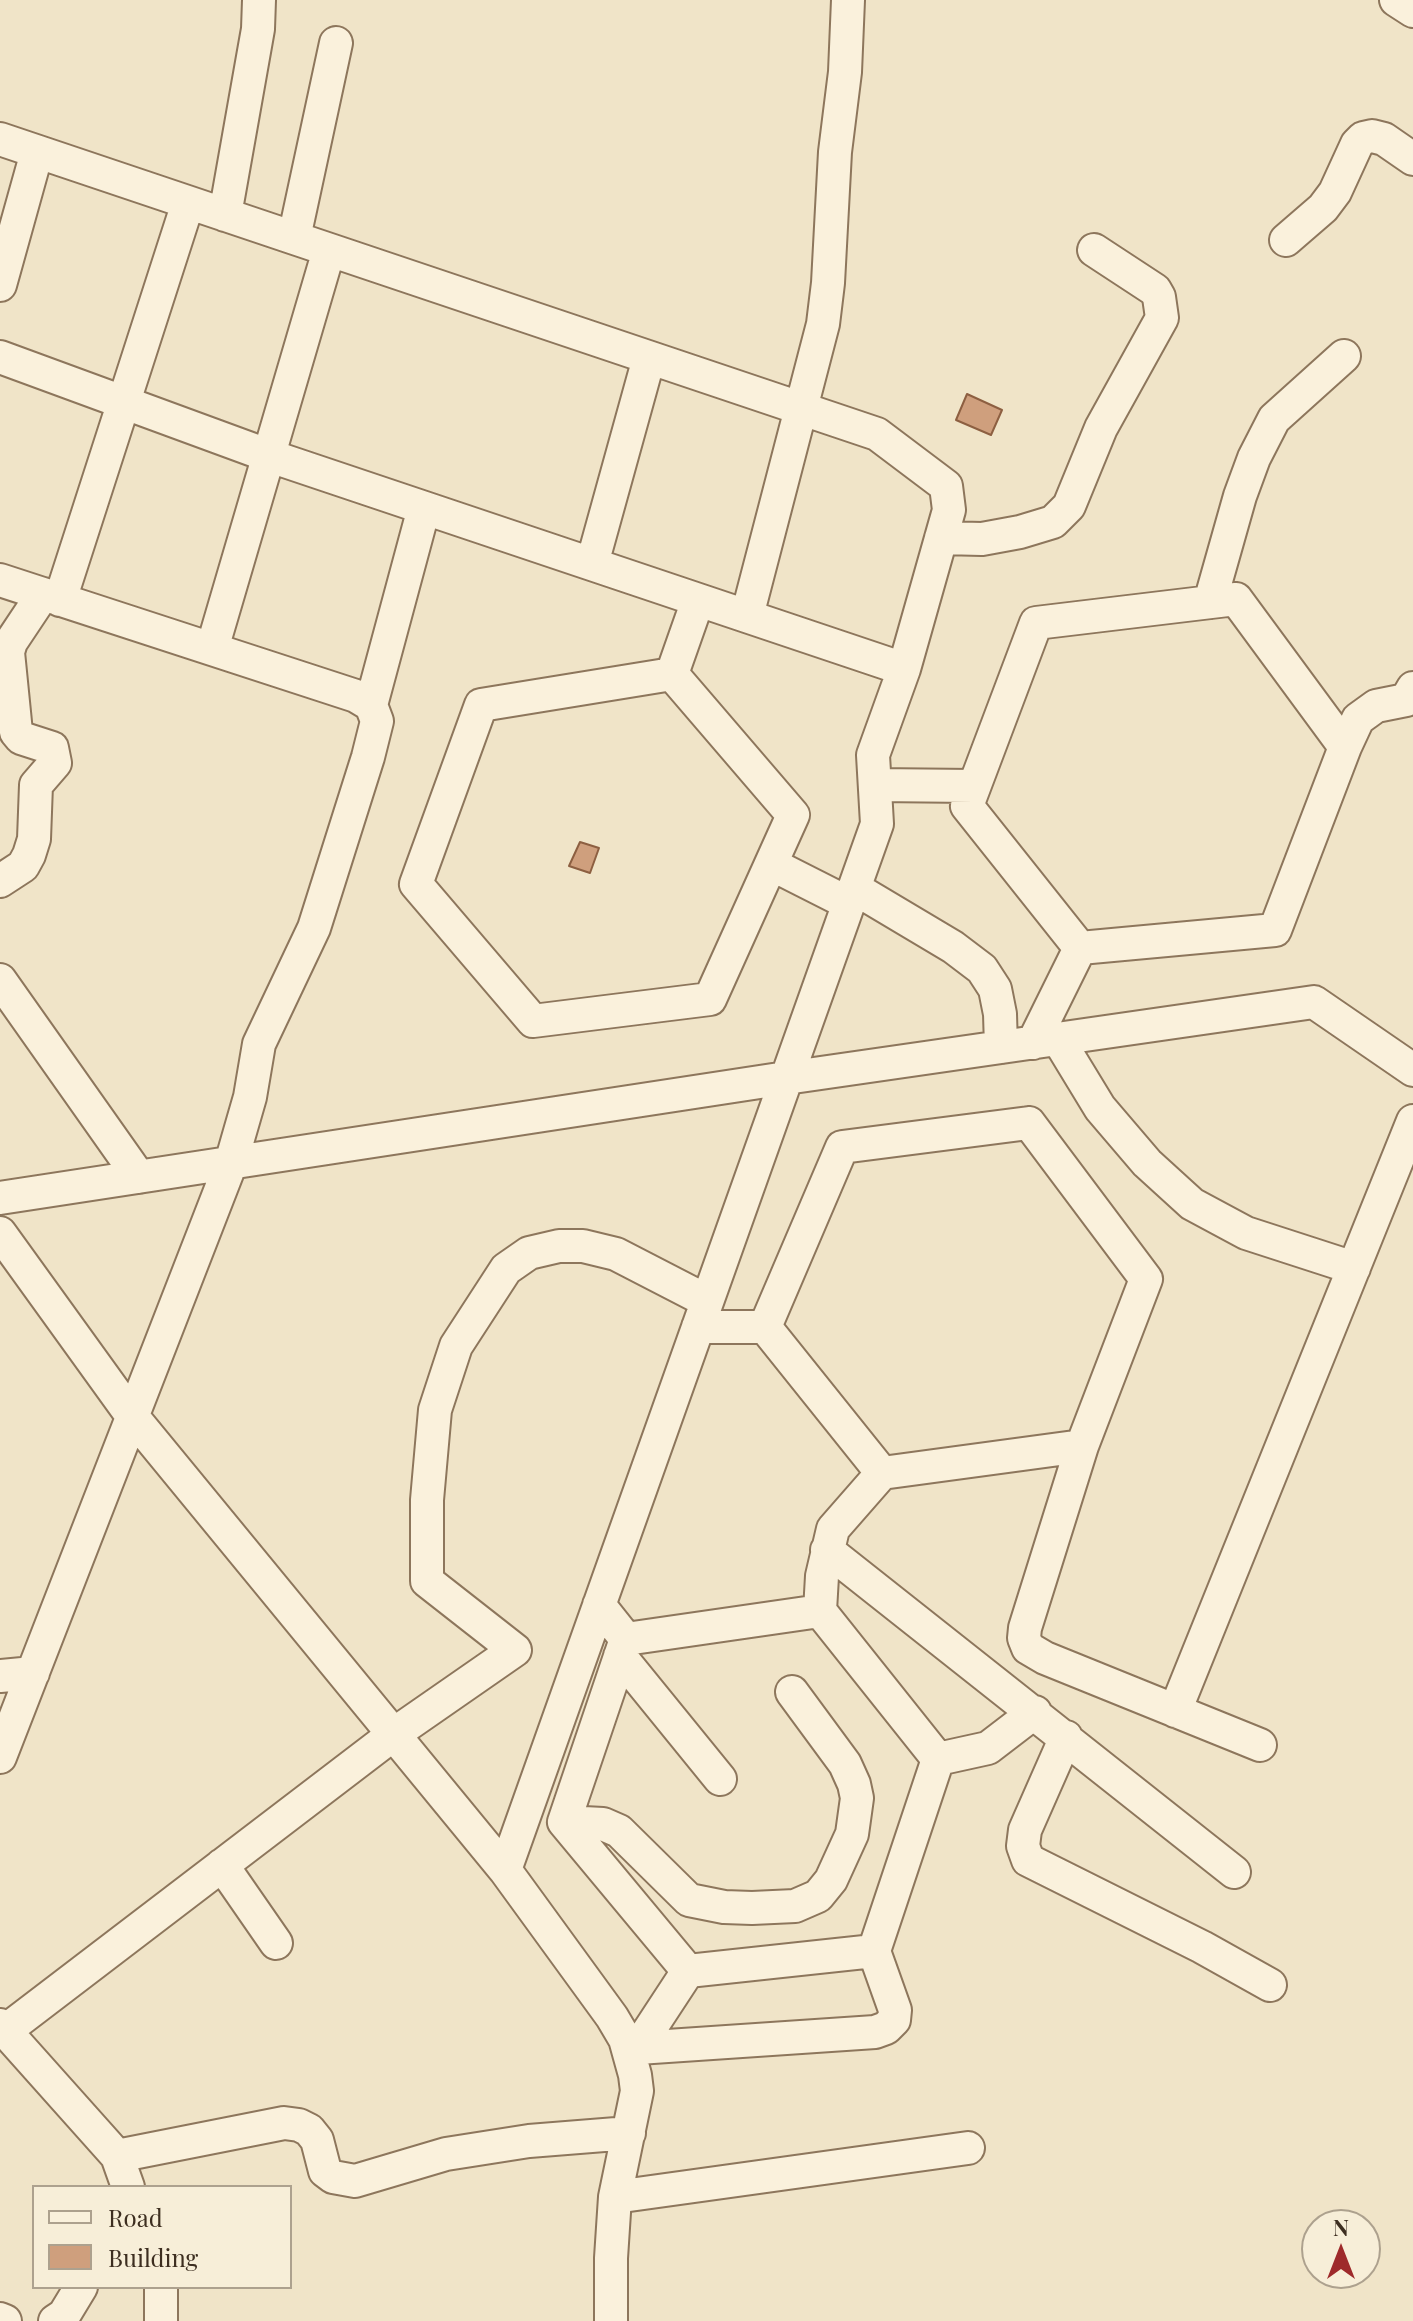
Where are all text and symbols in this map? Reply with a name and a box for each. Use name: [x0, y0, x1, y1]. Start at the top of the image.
legend: [32, 2185, 292, 2289]
text: Road: [108, 2201, 163, 2233]
north arrow: [1301, 2209, 1381, 2289]
text: N: [1333, 2212, 1349, 2242]
text: Building: [108, 2241, 198, 2273]

